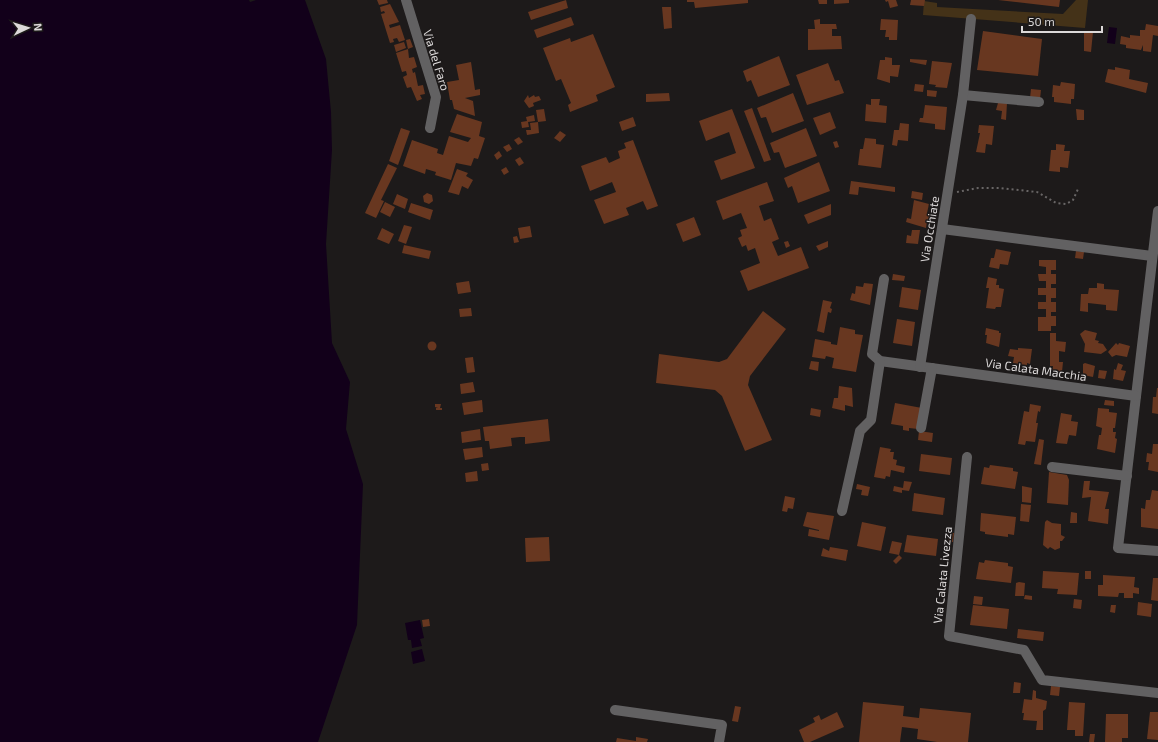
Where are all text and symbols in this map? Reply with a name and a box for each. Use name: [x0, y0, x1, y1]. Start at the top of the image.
north arrow: [8, 8, 48, 48]
scale bar: [1022, 8, 1102, 34]
text: 50 m: [1028, 14, 1055, 28]
text: N: [32, 23, 45, 32]
street label: Via del Faro: [421, 28, 453, 92]
street label: Via Occhiate: [917, 195, 941, 263]
street label: Via Calata Macchia: [984, 355, 1088, 383]
street label: Via Calata Livezza: [930, 526, 954, 624]

